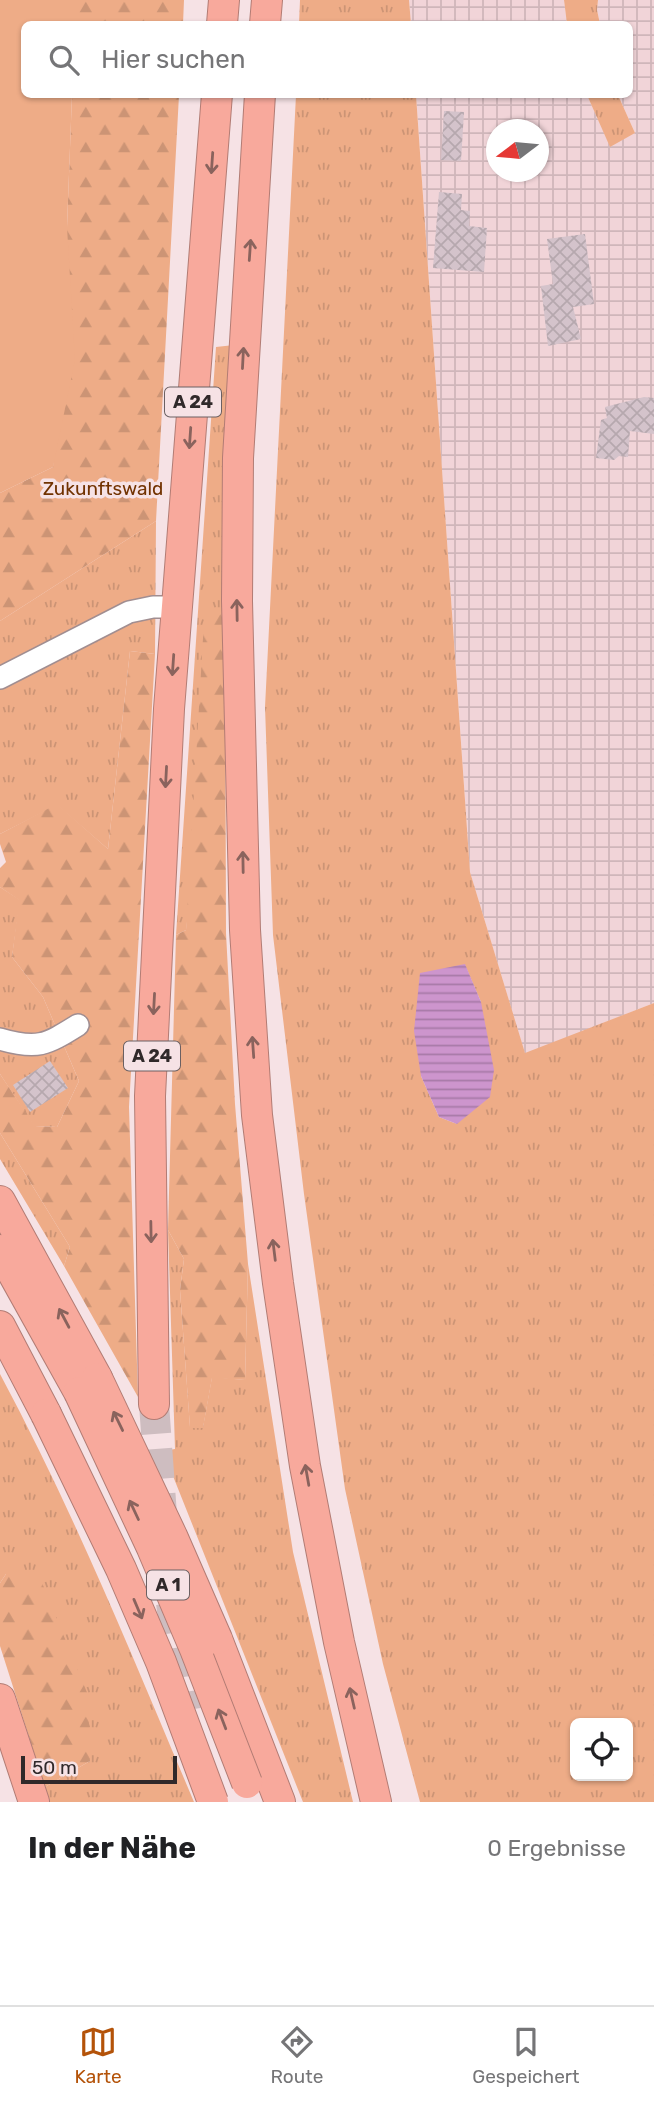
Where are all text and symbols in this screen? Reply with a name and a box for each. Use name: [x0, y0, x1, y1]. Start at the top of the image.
search box: [21, 21, 633, 98]
icon: search: [45, 41, 83, 79]
text: Hier suchen: [101, 44, 246, 75]
north arrow: [486, 119, 549, 182]
one-way arrow: [205, 151, 218, 174]
one-way arrow: [244, 239, 257, 261]
one-way arrow: [237, 347, 250, 370]
road number: A 24: [165, 388, 221, 416]
one-way arrow: [183, 426, 196, 449]
park label: Zukunftswald: [43, 477, 163, 500]
one-way arrow: [230, 598, 244, 621]
one-way arrow: [166, 653, 179, 676]
one-way arrow: [159, 765, 172, 788]
one-way arrow: [236, 850, 250, 873]
one-way arrow: [148, 992, 161, 1015]
one-way arrow: [246, 1036, 259, 1059]
road number: A 24: [124, 1042, 180, 1070]
one-way arrow: [145, 1220, 158, 1243]
one-way arrow: [268, 1239, 281, 1262]
one-way arrow: [57, 1308, 71, 1329]
one-way arrow: [110, 1411, 124, 1432]
one-way arrow: [300, 1464, 313, 1487]
one-way arrow: [127, 1500, 140, 1521]
road number: A 1: [147, 1570, 189, 1600]
one-way arrow: [132, 1598, 145, 1619]
one-way arrow: [345, 1687, 358, 1710]
one-way arrow: [215, 1709, 228, 1731]
map controls: [570, 1718, 633, 1781]
button: locate: [570, 1718, 633, 1781]
scale bar: [21, 1753, 177, 1785]
text: 50 m: [32, 1756, 77, 1779]
text: In der Nähe: [28, 1830, 196, 1866]
text: 0 Ergebnisse: [487, 1834, 626, 1862]
tab: Karte: [74, 2023, 122, 2088]
tab: Route: [271, 2023, 323, 2088]
tab: Gespeichert: [472, 2023, 579, 2088]

